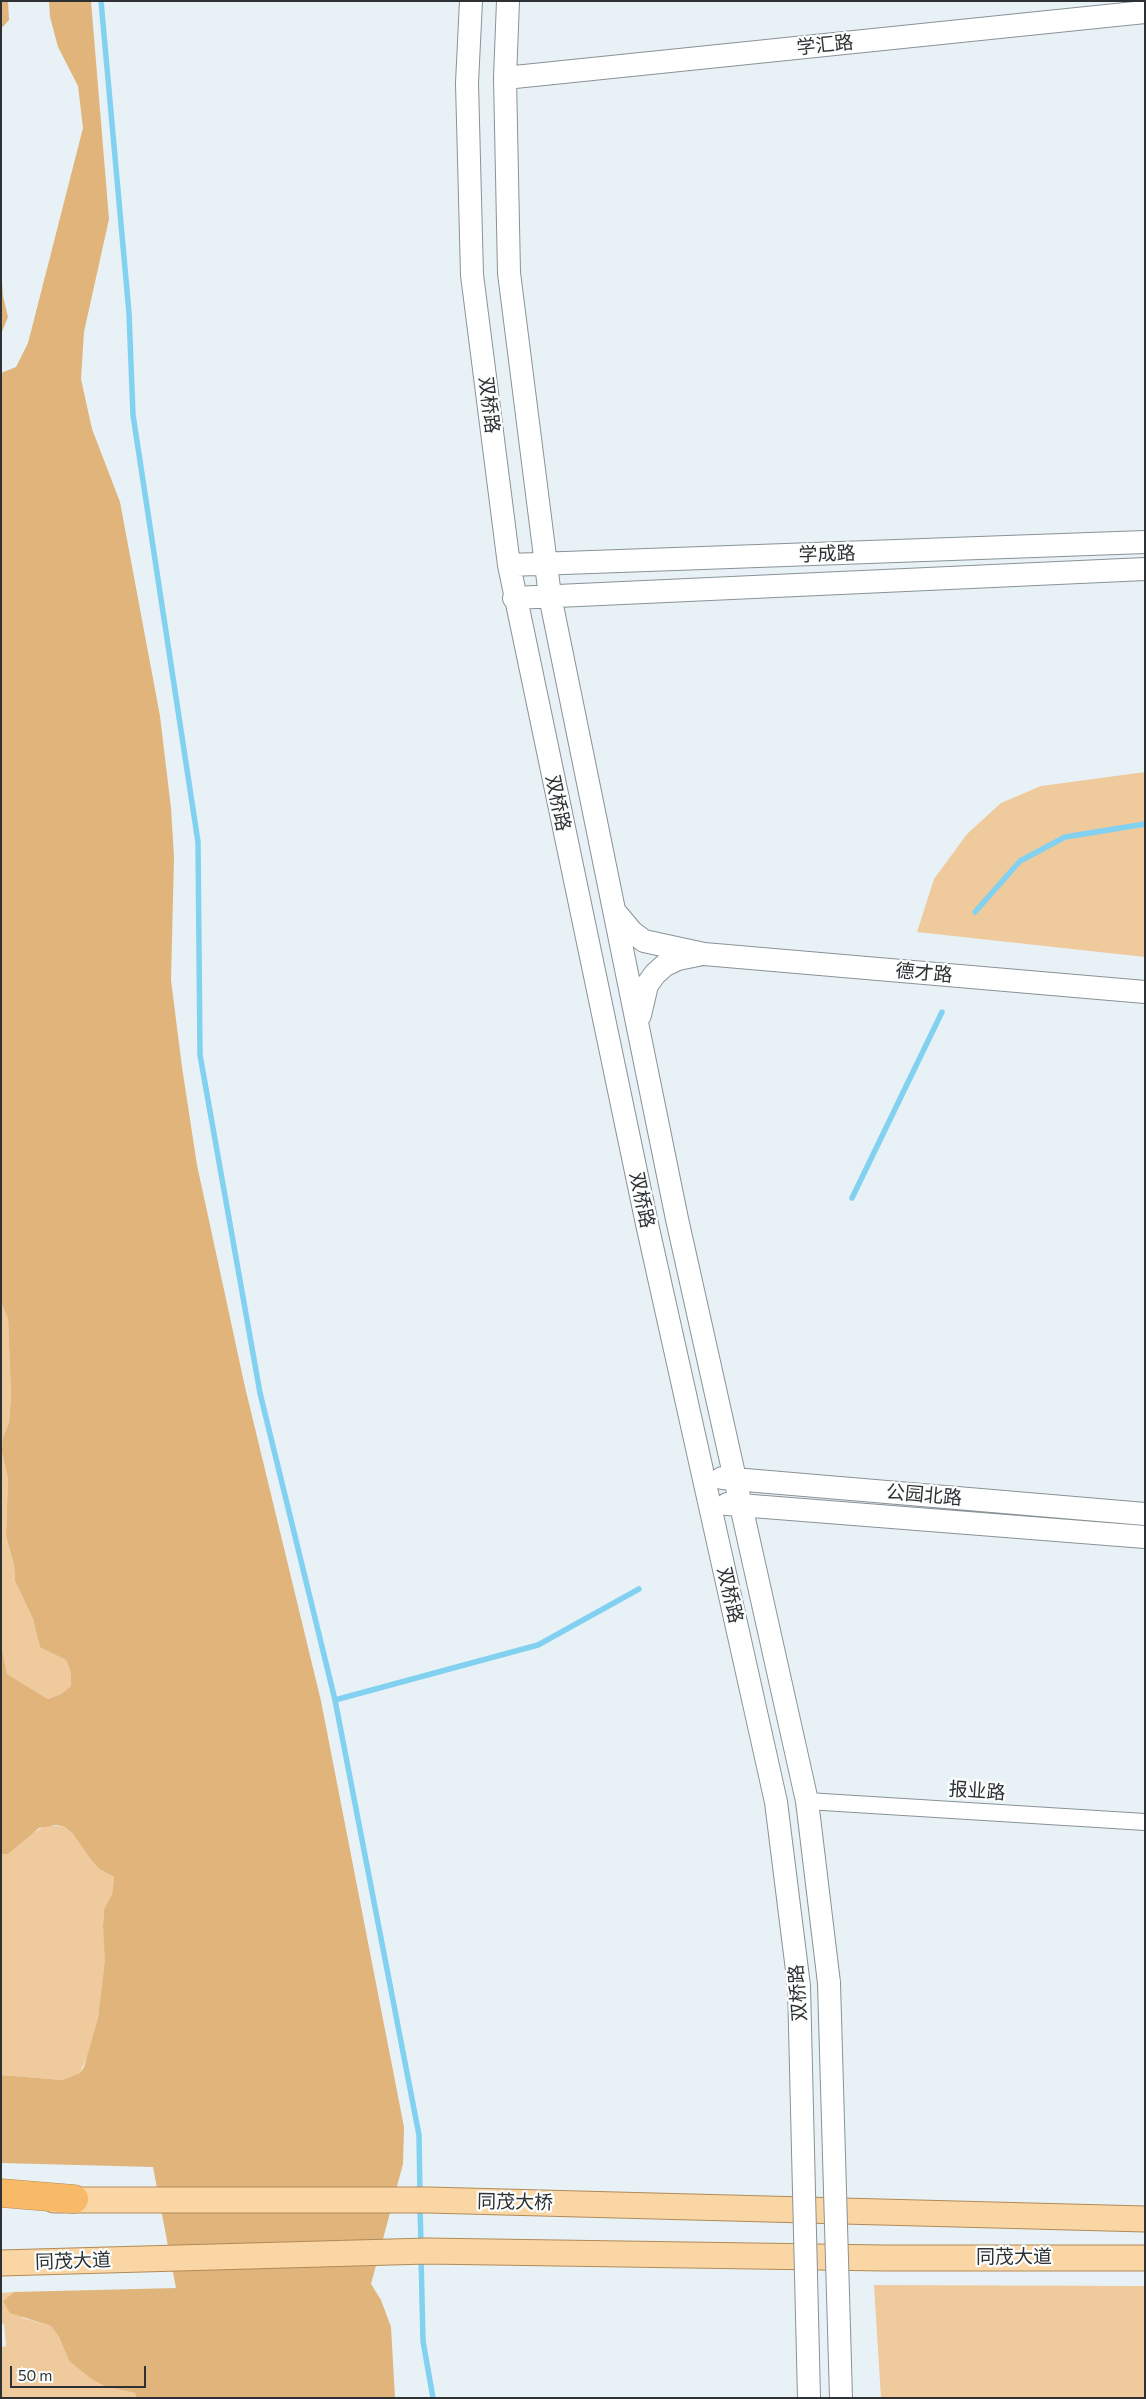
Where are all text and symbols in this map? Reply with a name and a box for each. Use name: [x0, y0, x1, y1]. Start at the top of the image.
street label: 学汇路: [795, 31, 855, 59]
street label: 双桥路: [474, 375, 504, 435]
street label: 学成路: [798, 542, 856, 566]
street label: 双桥路: [541, 773, 575, 833]
street label: 德才路: [895, 959, 953, 987]
street label: 双桥路: [625, 1170, 659, 1230]
street label: 公园北路: [885, 1480, 963, 1510]
street label: 双桥路: [712, 1565, 748, 1625]
street label: 报业路: [948, 1778, 1006, 1804]
street label: 双桥路: [785, 1964, 811, 2022]
street label: 同茂大桥: [477, 2190, 553, 2214]
street label: 同茂大道: [976, 2246, 1052, 2268]
street label: 同茂大道: [35, 2248, 111, 2274]
scale bar: [12, 2356, 149, 2388]
text: 50 m: [18, 2366, 52, 2384]

